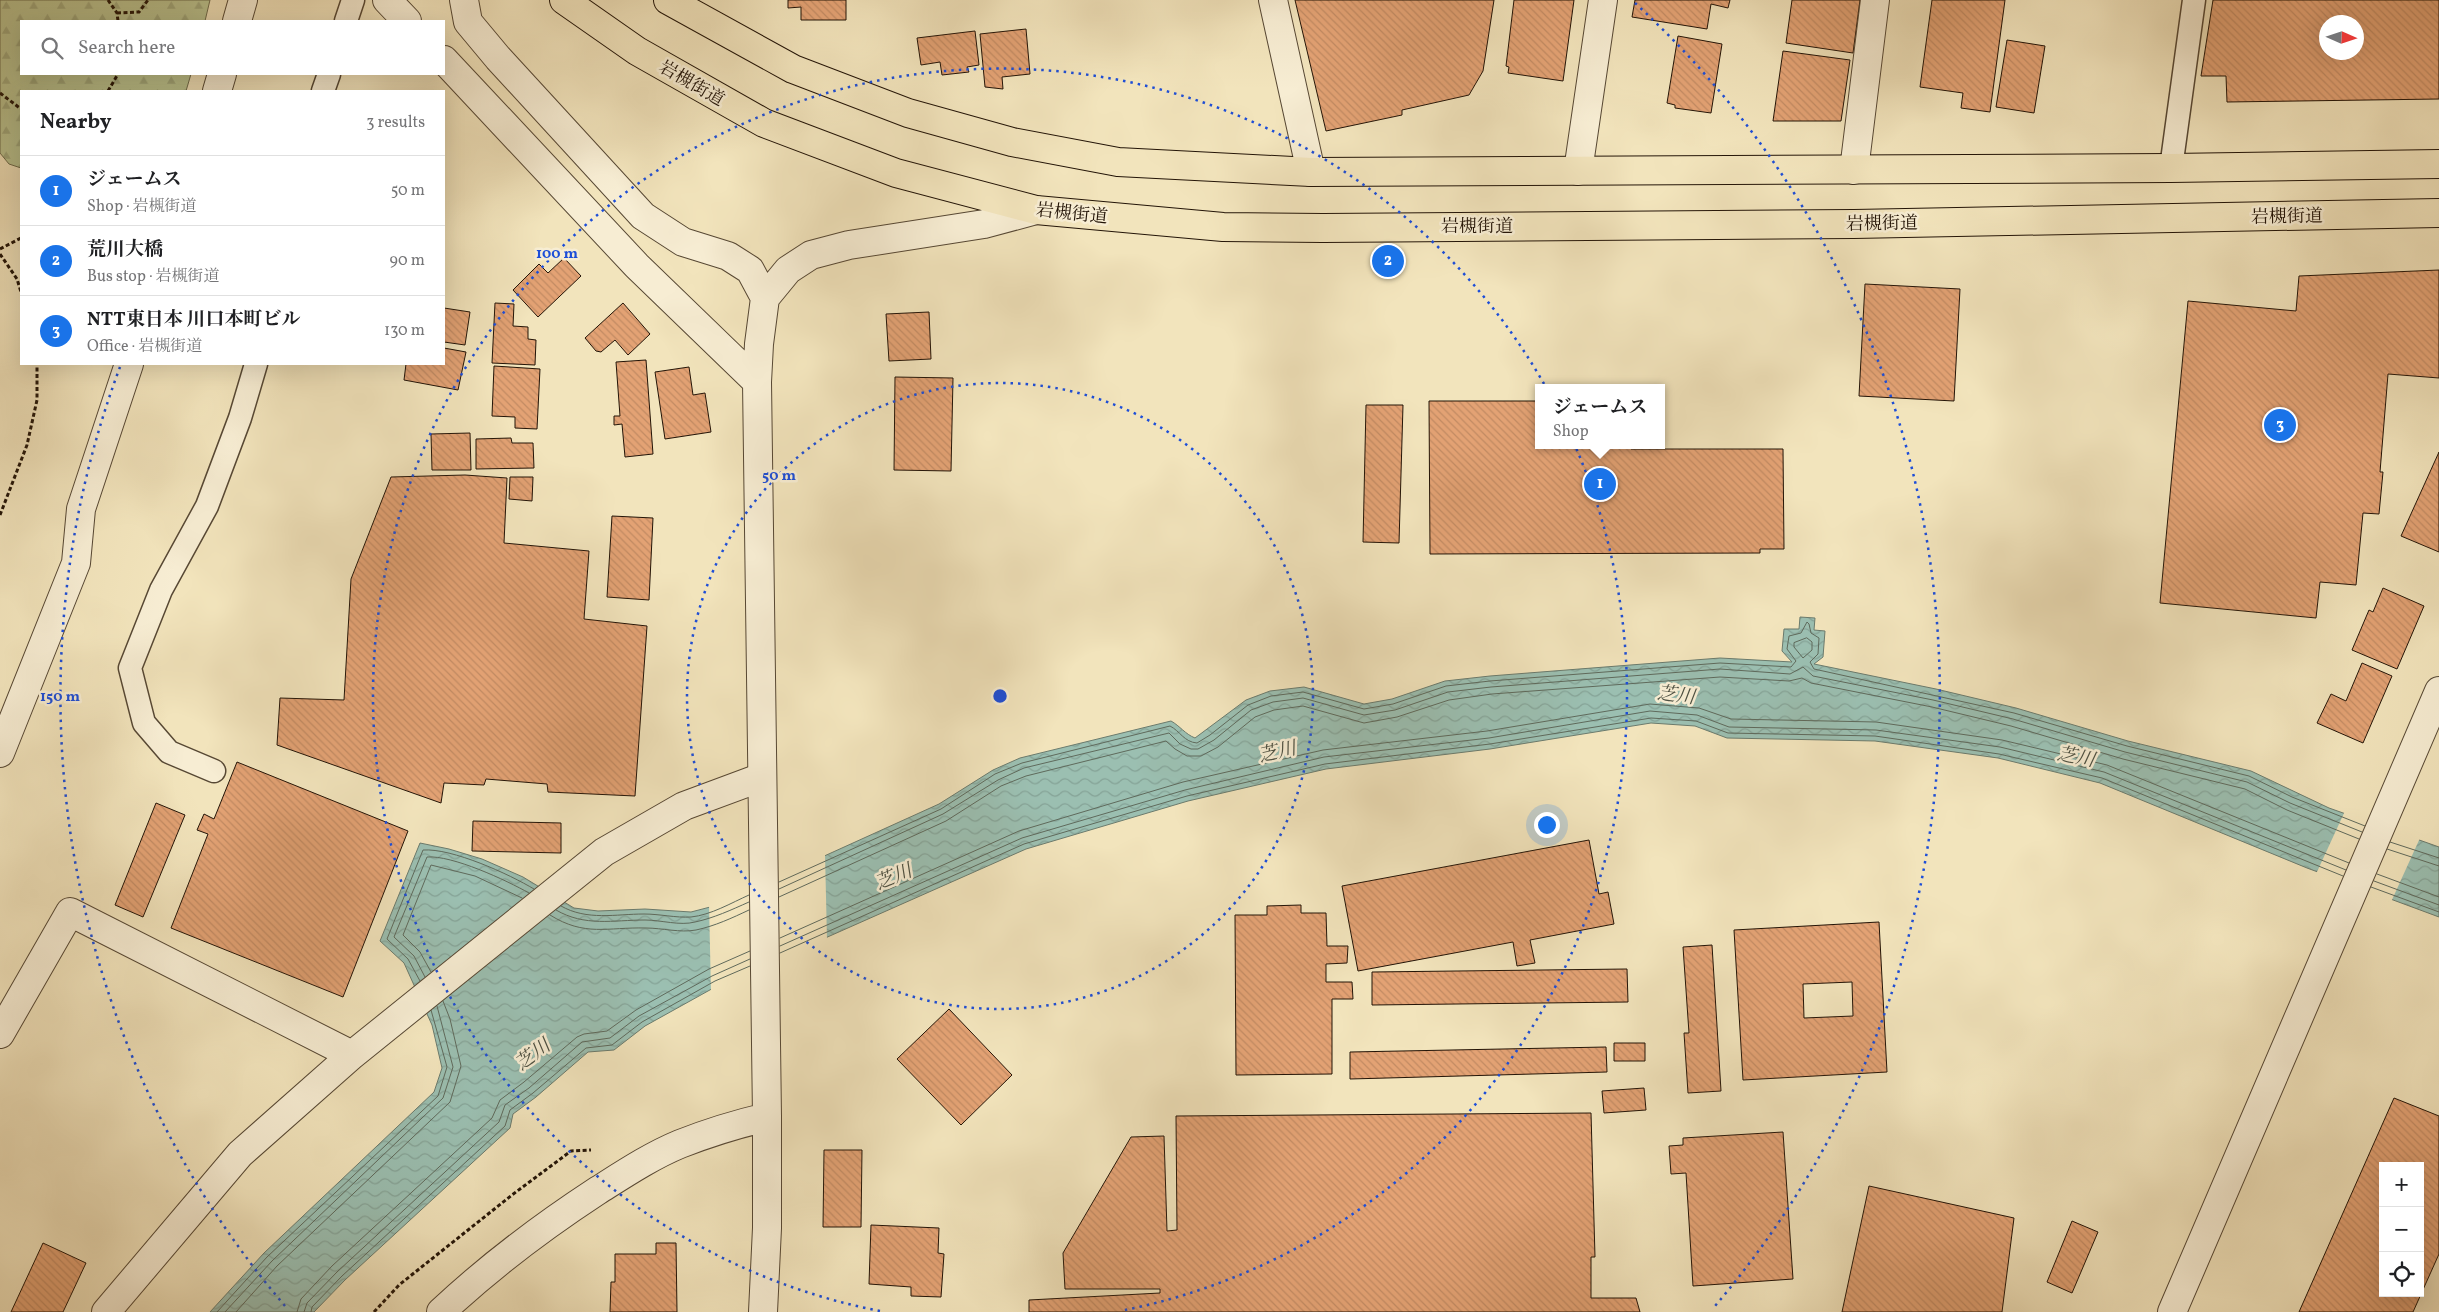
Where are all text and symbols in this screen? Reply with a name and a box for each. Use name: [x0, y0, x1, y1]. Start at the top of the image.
north arrow: [2319, 15, 2364, 60]
search box: [20, 20, 445, 75]
icon: search: [38, 34, 66, 62]
text: Search here: [78, 35, 175, 61]
street label: 岩槻街道: [654, 55, 729, 113]
text: Nearby: [40, 108, 111, 137]
text: 3 results: [366, 112, 425, 134]
text: ジェームス: [87, 167, 182, 193]
text: 1: [53, 180, 59, 202]
text: 50 m: [391, 180, 425, 202]
text: Shop · 岩槻街道: [87, 196, 197, 218]
street label: 岩槻街道: [1035, 198, 1109, 231]
street label: 岩槻街道: [2251, 204, 2323, 231]
street label: 岩槻街道: [1846, 211, 1918, 238]
street label: 岩槻街道: [1441, 215, 1513, 240]
text: 荒川大橋: [87, 237, 163, 263]
pin: 2: [1372, 242, 1404, 280]
text: 100 m: [536, 244, 579, 265]
text: 2: [52, 250, 60, 272]
text: 90 m: [389, 250, 425, 272]
text: Bus stop · 岩槻街道: [87, 266, 220, 288]
text: NTT東日本 川口本町ビル: [87, 307, 301, 333]
text: 3: [52, 320, 60, 342]
text: 130 m: [384, 320, 425, 342]
text: Office · 岩槻街道: [87, 336, 202, 358]
popup: [1535, 384, 1665, 449]
text: ジェームス: [1553, 395, 1647, 421]
pin: 3: [2264, 406, 2296, 444]
text: Shop: [1553, 421, 1589, 443]
pin: 1: [1584, 465, 1616, 503]
text: 50 m: [762, 466, 796, 487]
water label: 芝川: [1655, 681, 1698, 711]
text: 150 m: [40, 687, 80, 708]
centre of rings: [991, 687, 1009, 705]
water label: 芝川: [1256, 736, 1301, 770]
water label: 芝川: [2054, 742, 2099, 775]
your location: [1534, 812, 1560, 838]
water label: 芝川: [871, 858, 918, 897]
water label: 芝川: [510, 1033, 558, 1077]
map controls: [2379, 1162, 2424, 1297]
button: +: [2379, 1162, 2424, 1207]
button: −: [2379, 1207, 2424, 1252]
button: locate: [2379, 1252, 2424, 1297]

